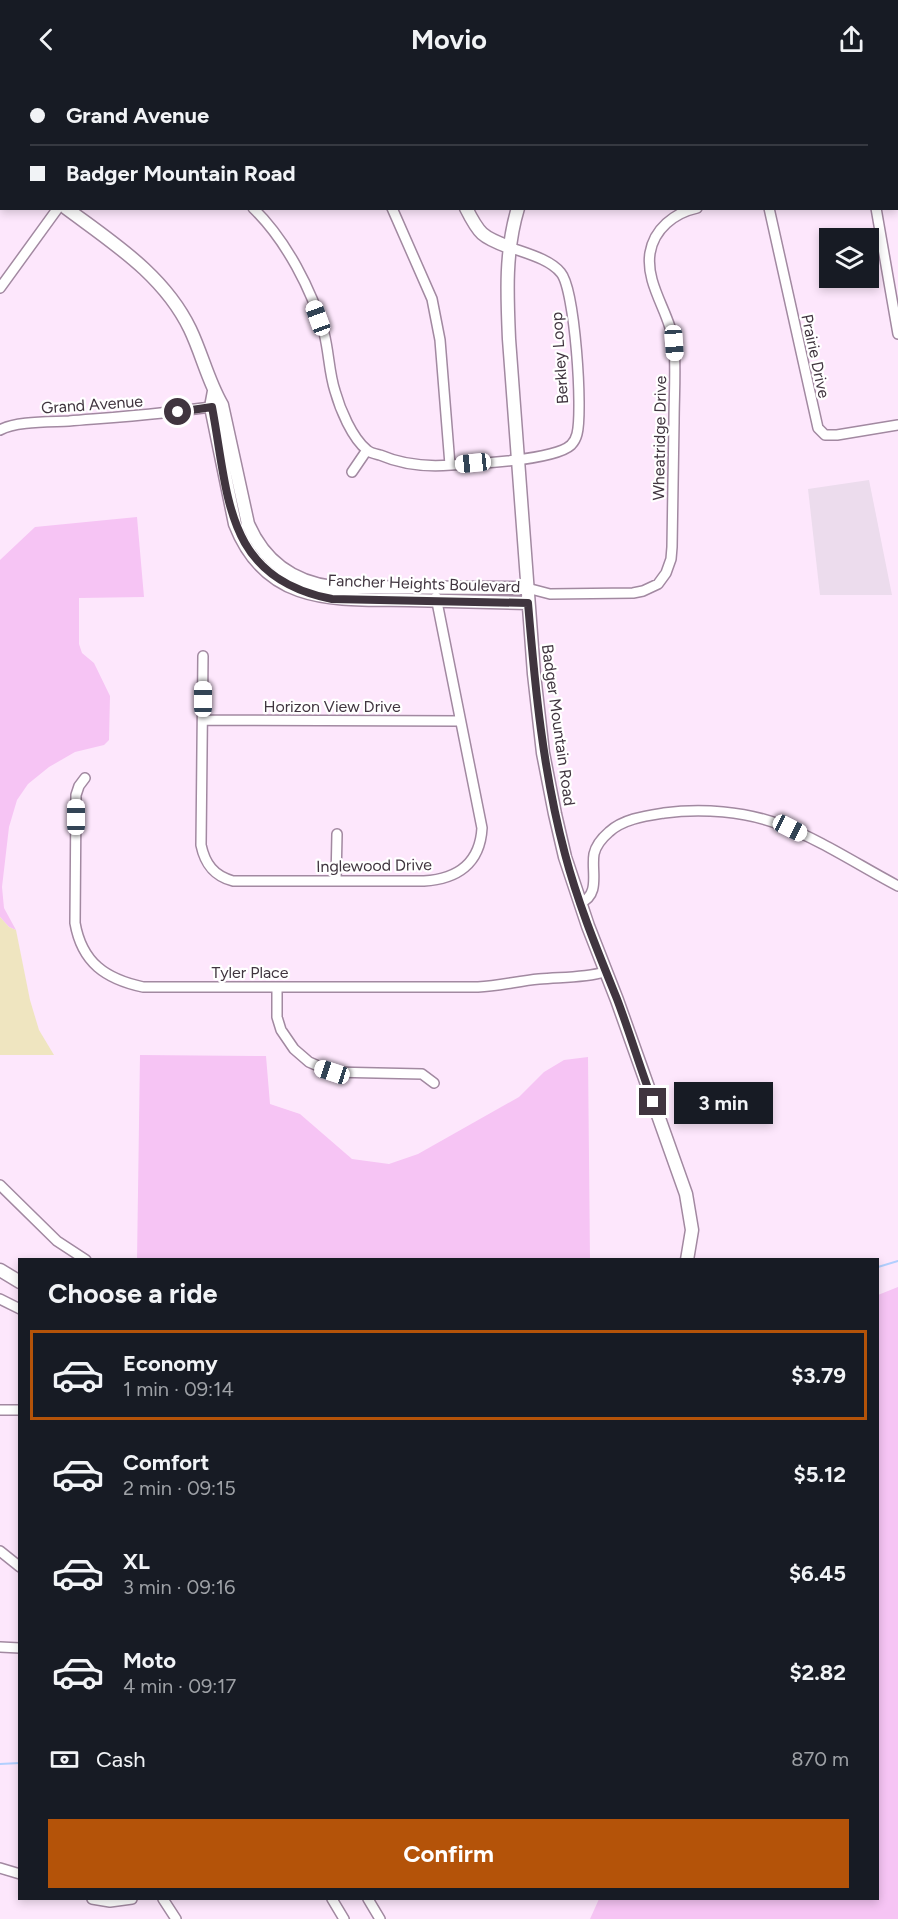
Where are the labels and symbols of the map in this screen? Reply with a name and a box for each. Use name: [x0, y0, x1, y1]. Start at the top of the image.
car: [303, 298, 333, 338]
street label: Berkley Loop: [547, 311, 572, 405]
street label: Prairie Drive: [797, 312, 834, 400]
car: [664, 324, 684, 362]
street label: Wheatridge Drive: [649, 375, 670, 501]
street label: Grand Avenue: [40, 391, 144, 418]
route start: [164, 398, 191, 425]
car: [454, 452, 492, 474]
street label: Fancher Heights Boulevard: [327, 571, 521, 596]
street label: Badger Mountain Road: [538, 643, 579, 807]
car: [194, 681, 212, 717]
street label: Horizon View Drive: [263, 697, 401, 716]
car: [67, 799, 85, 835]
car: [770, 812, 810, 844]
street label: Inglewood Drive: [316, 855, 432, 876]
street label: Tyler Place: [211, 963, 289, 982]
car: [312, 1058, 352, 1086]
callout: 3 min: [674, 1081, 773, 1123]
route end: [639, 1088, 666, 1115]

